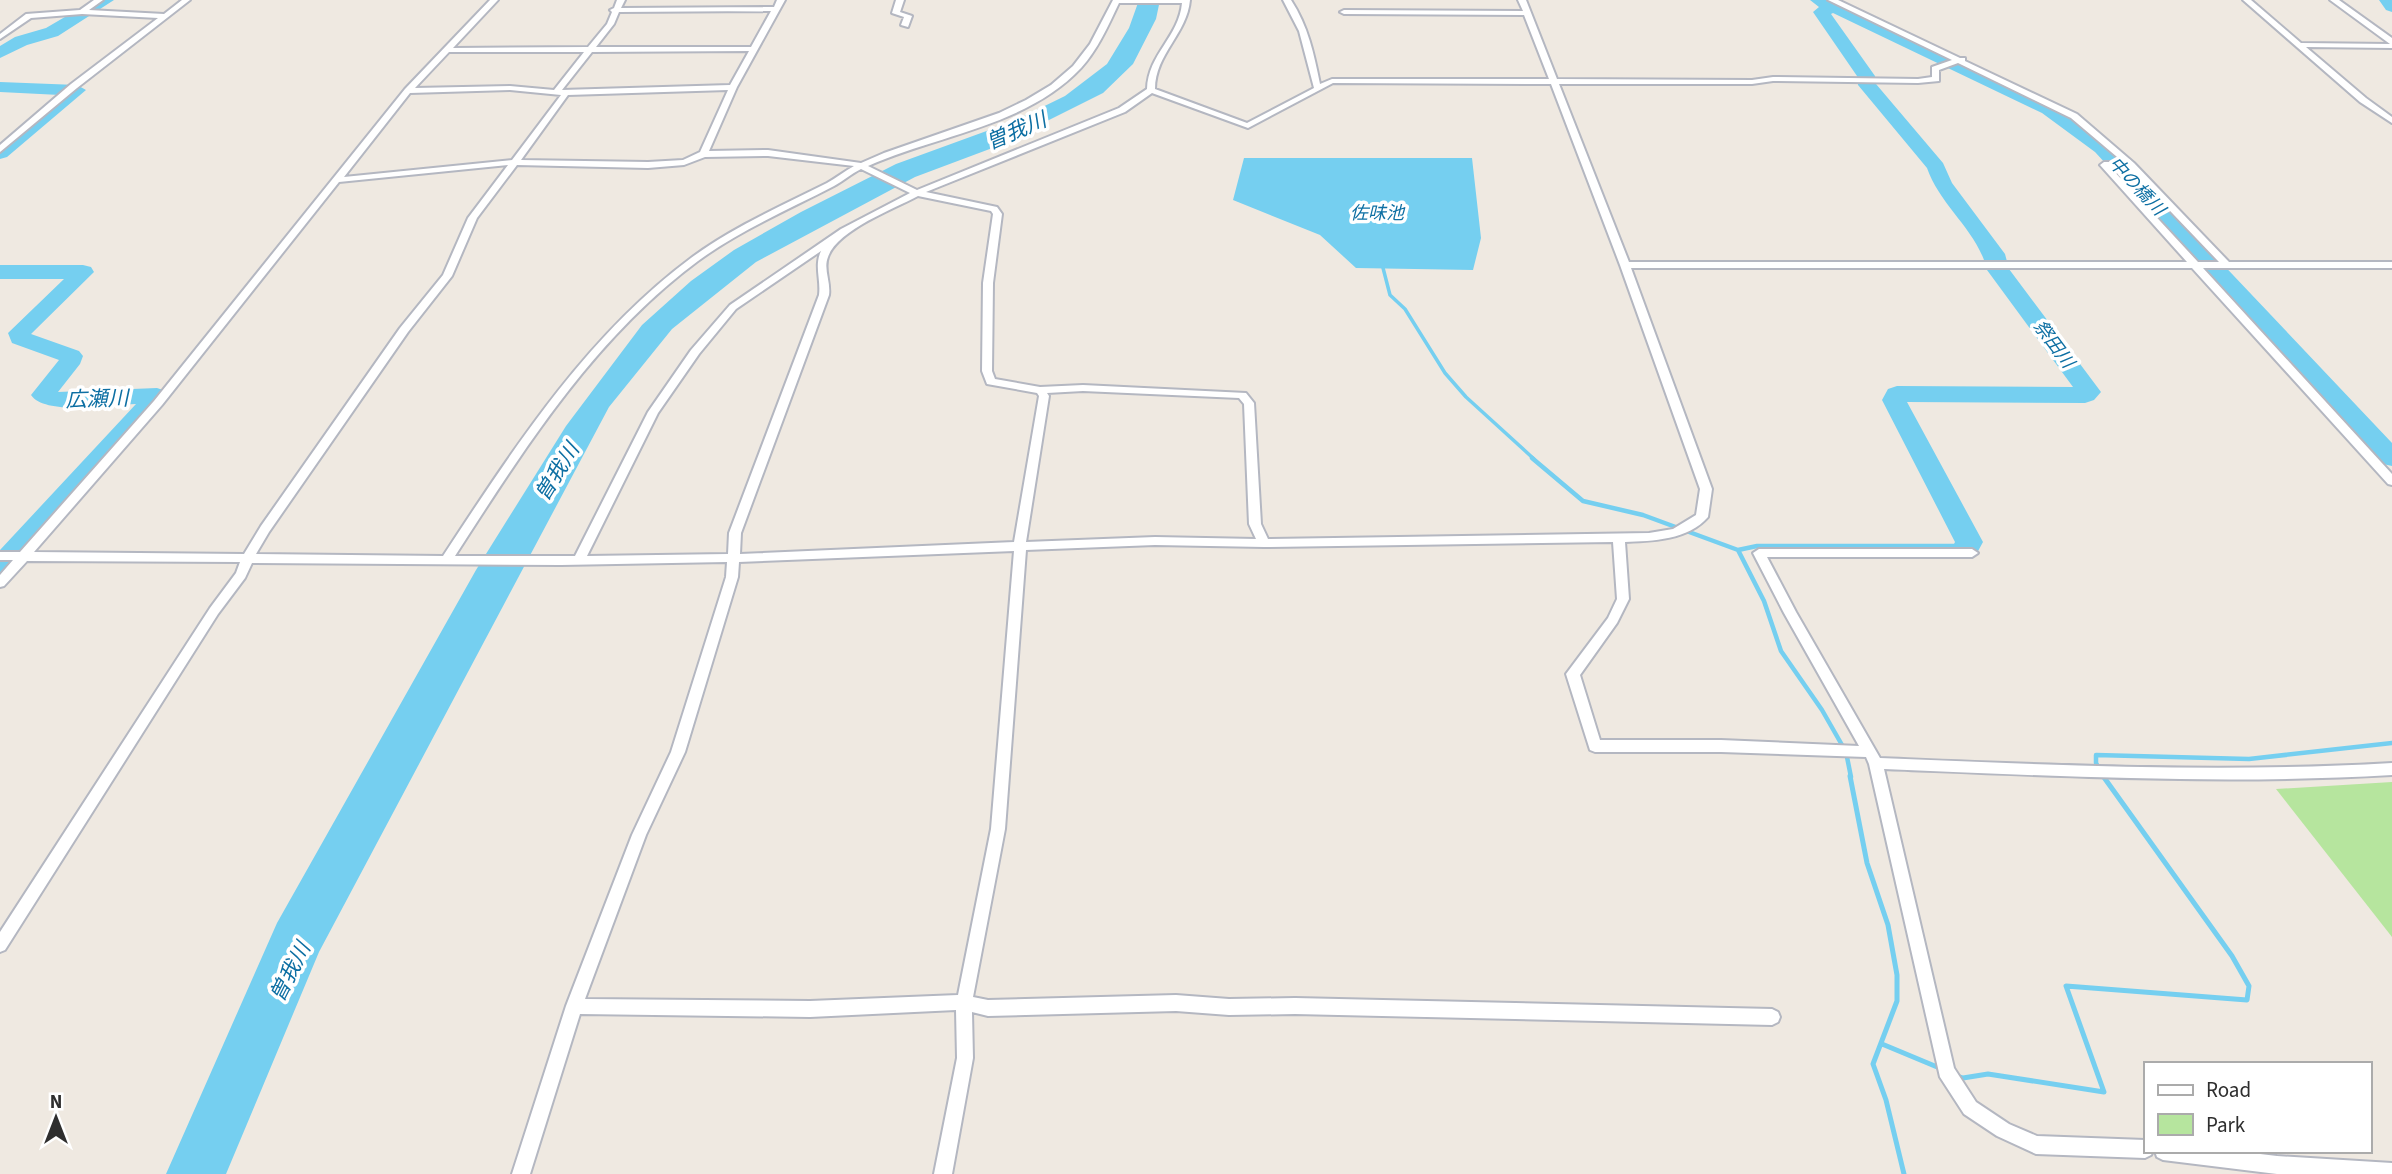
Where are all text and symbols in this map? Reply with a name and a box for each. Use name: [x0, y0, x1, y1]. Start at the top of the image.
water label: 曽我川: [981, 104, 1053, 157]
water label: 中の橋川: [2103, 151, 2172, 223]
water label: 佐味池: [1350, 201, 1406, 226]
water label: 祭田川: [2027, 315, 2081, 375]
water label: 広瀬川: [65, 383, 131, 415]
water label: 曽我川: [528, 436, 587, 507]
water label: 曽我川: [262, 935, 319, 1007]
legend: [2144, 1062, 2371, 1153]
text: Road: [2206, 1075, 2251, 1105]
north arrow: [21, 1083, 91, 1153]
text: N: [50, 1089, 62, 1116]
text: Park: [2206, 1110, 2246, 1140]

